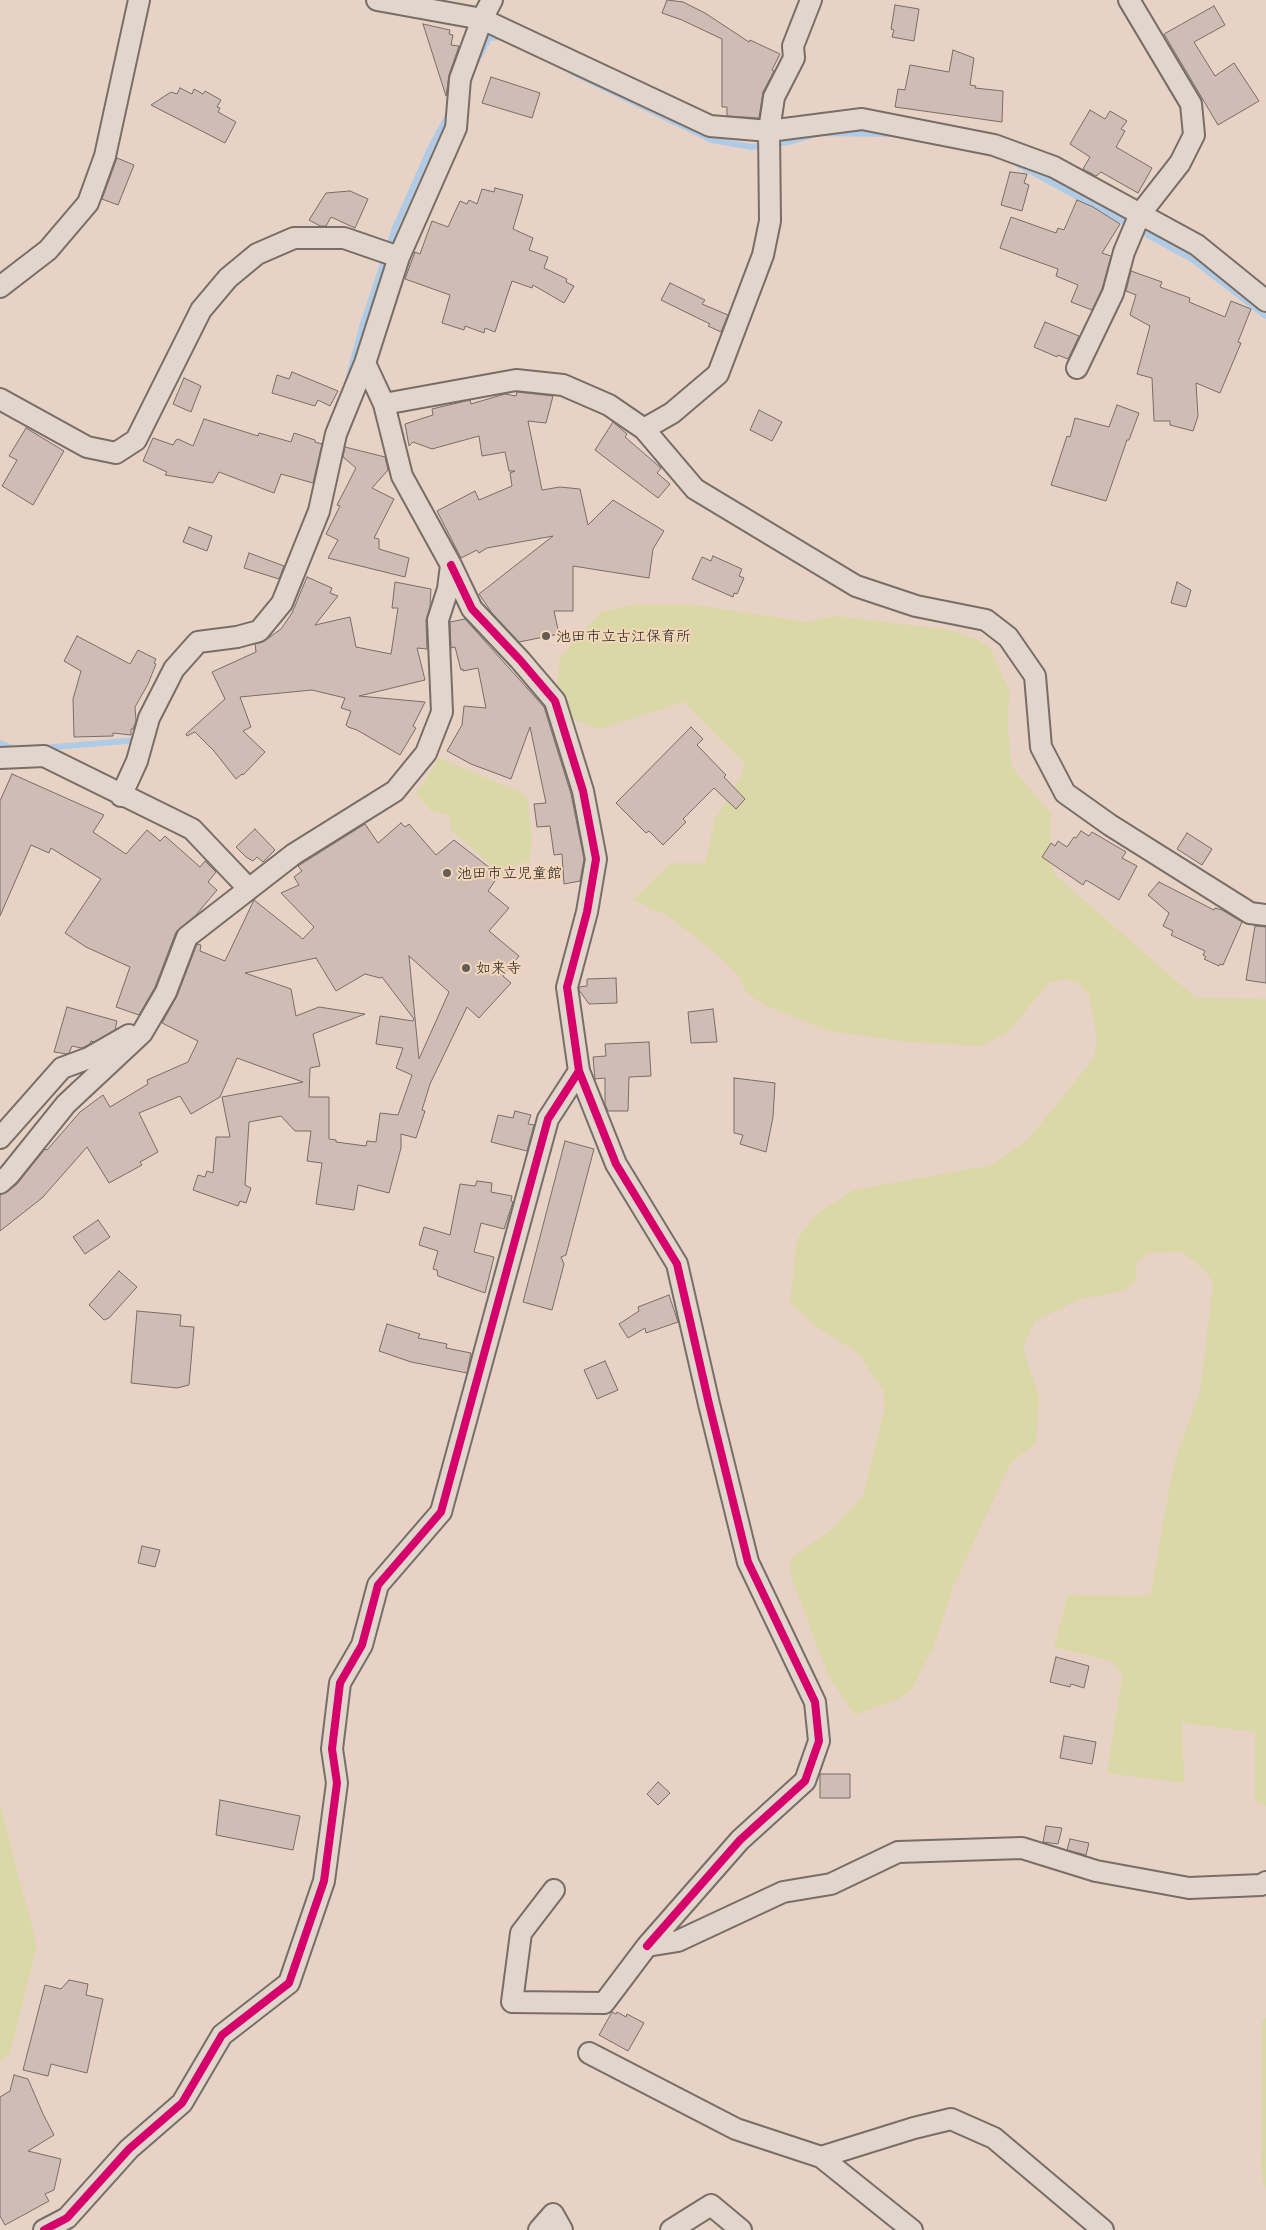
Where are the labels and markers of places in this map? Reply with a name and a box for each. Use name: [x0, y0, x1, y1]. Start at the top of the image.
place label: 池田市立古江保育所: [556, 627, 691, 645]
marker: 池田市立古江保育所: [540, 630, 552, 642]
place label: 池田市立児童館: [457, 864, 562, 882]
marker: 池田市立児童館: [441, 867, 453, 879]
place label: 如来寺: [476, 959, 521, 977]
marker: 如来寺: [460, 962, 472, 974]

